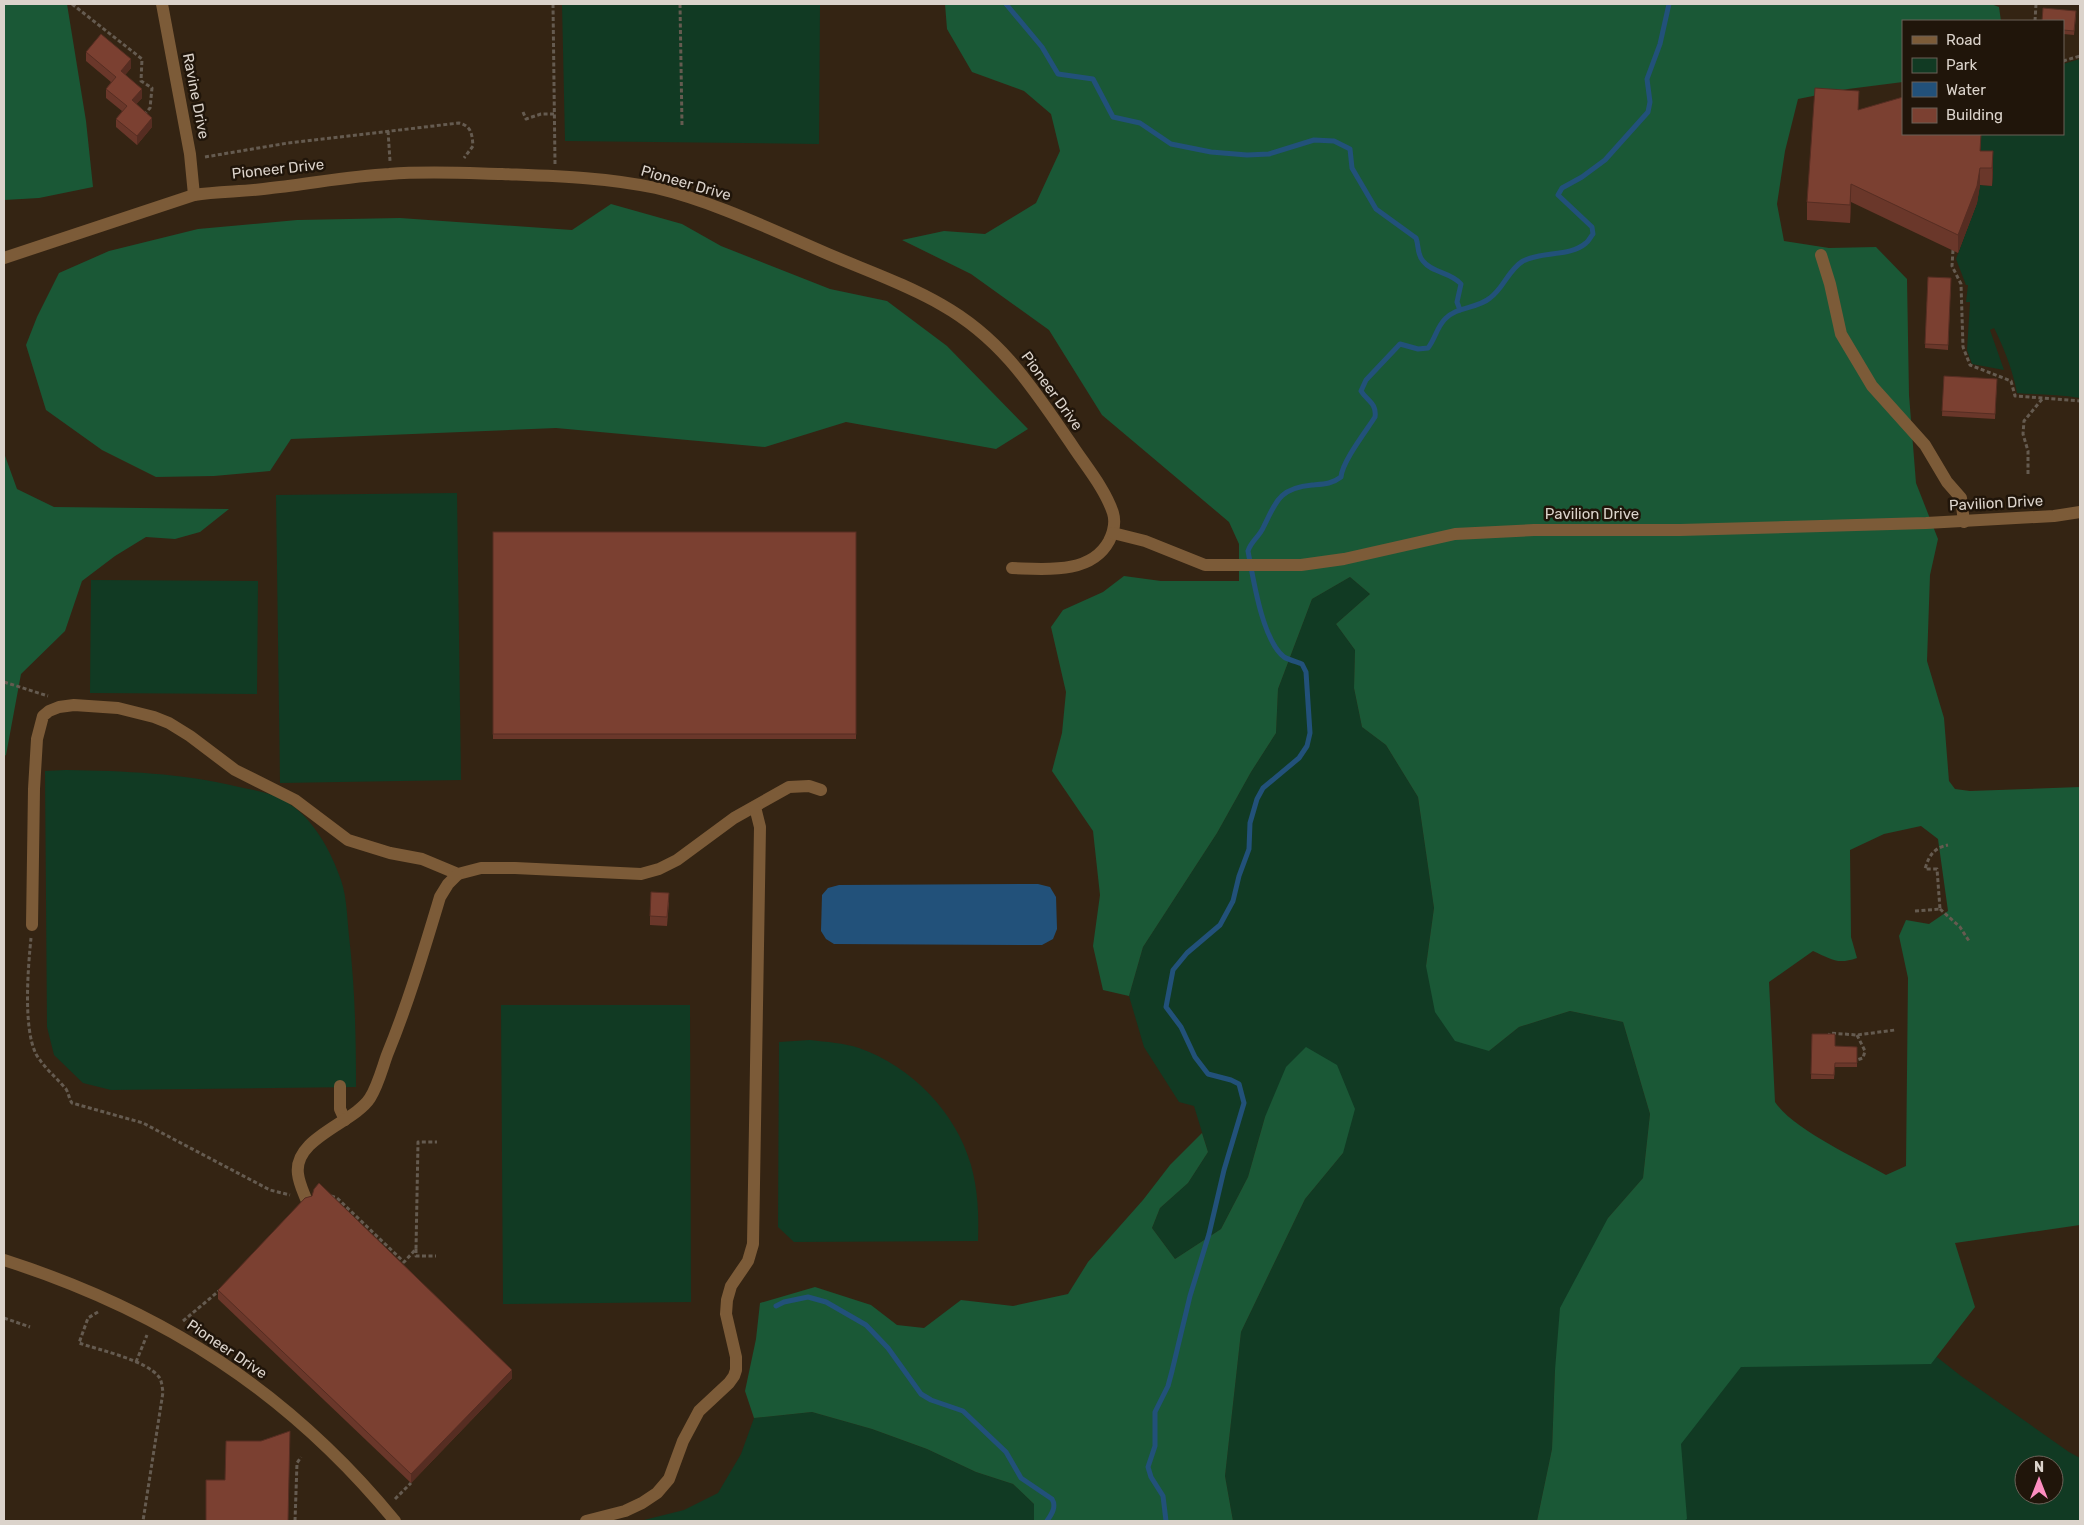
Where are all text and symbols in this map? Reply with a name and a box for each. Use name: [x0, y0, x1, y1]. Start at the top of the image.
legend: [1902, 20, 2064, 135]
text: Road: [1946, 31, 1982, 49]
street label: Ravine Drive: [179, 52, 213, 140]
text: Park: [1946, 56, 1977, 74]
text: Water: [1946, 81, 1986, 99]
text: Building: [1946, 106, 2003, 124]
street label: Pioneer Drive: [231, 155, 325, 183]
street label: Pioneer Drive: [639, 162, 733, 204]
street label: Pioneer Drive: [1017, 348, 1087, 434]
street label: Pavilion Drive: [1948, 492, 2044, 514]
street label: Pavilion Drive: [1545, 505, 1639, 523]
street label: Pioneer Drive: [183, 1316, 271, 1382]
north arrow: [2014, 1455, 2064, 1505]
text: N: [2034, 1459, 2044, 1476]

